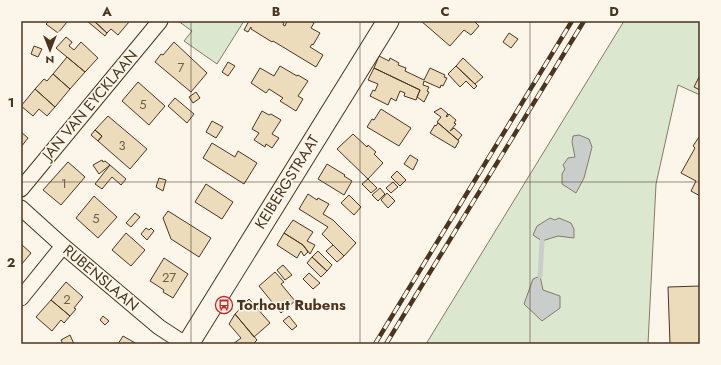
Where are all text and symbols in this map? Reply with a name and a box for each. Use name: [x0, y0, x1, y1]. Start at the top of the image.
text: A: [101, 2, 112, 21]
text: B: [272, 2, 281, 21]
text: C: [440, 2, 450, 21]
text: D: [609, 2, 619, 21]
north arrow: [30, 30, 70, 70]
street label: JAN VAN EYCKLAAN: [39, 46, 141, 164]
house number: 7: [178, 58, 185, 77]
text: 1: [8, 93, 14, 112]
house number: 5: [139, 95, 147, 114]
street label: KEIBERGSTRAAT: [249, 131, 325, 233]
house number: 3: [118, 136, 126, 155]
house number: 1: [61, 174, 67, 193]
house number: 5: [92, 209, 100, 228]
street label: RUBENSLAAN: [58, 240, 144, 316]
text: 2: [7, 253, 15, 272]
house number: 27: [162, 268, 176, 287]
house number: 2: [63, 290, 71, 309]
place label: Torhout Rubens: [237, 294, 346, 316]
bus stop icon: Torhout Rubens: [214, 295, 234, 315]

